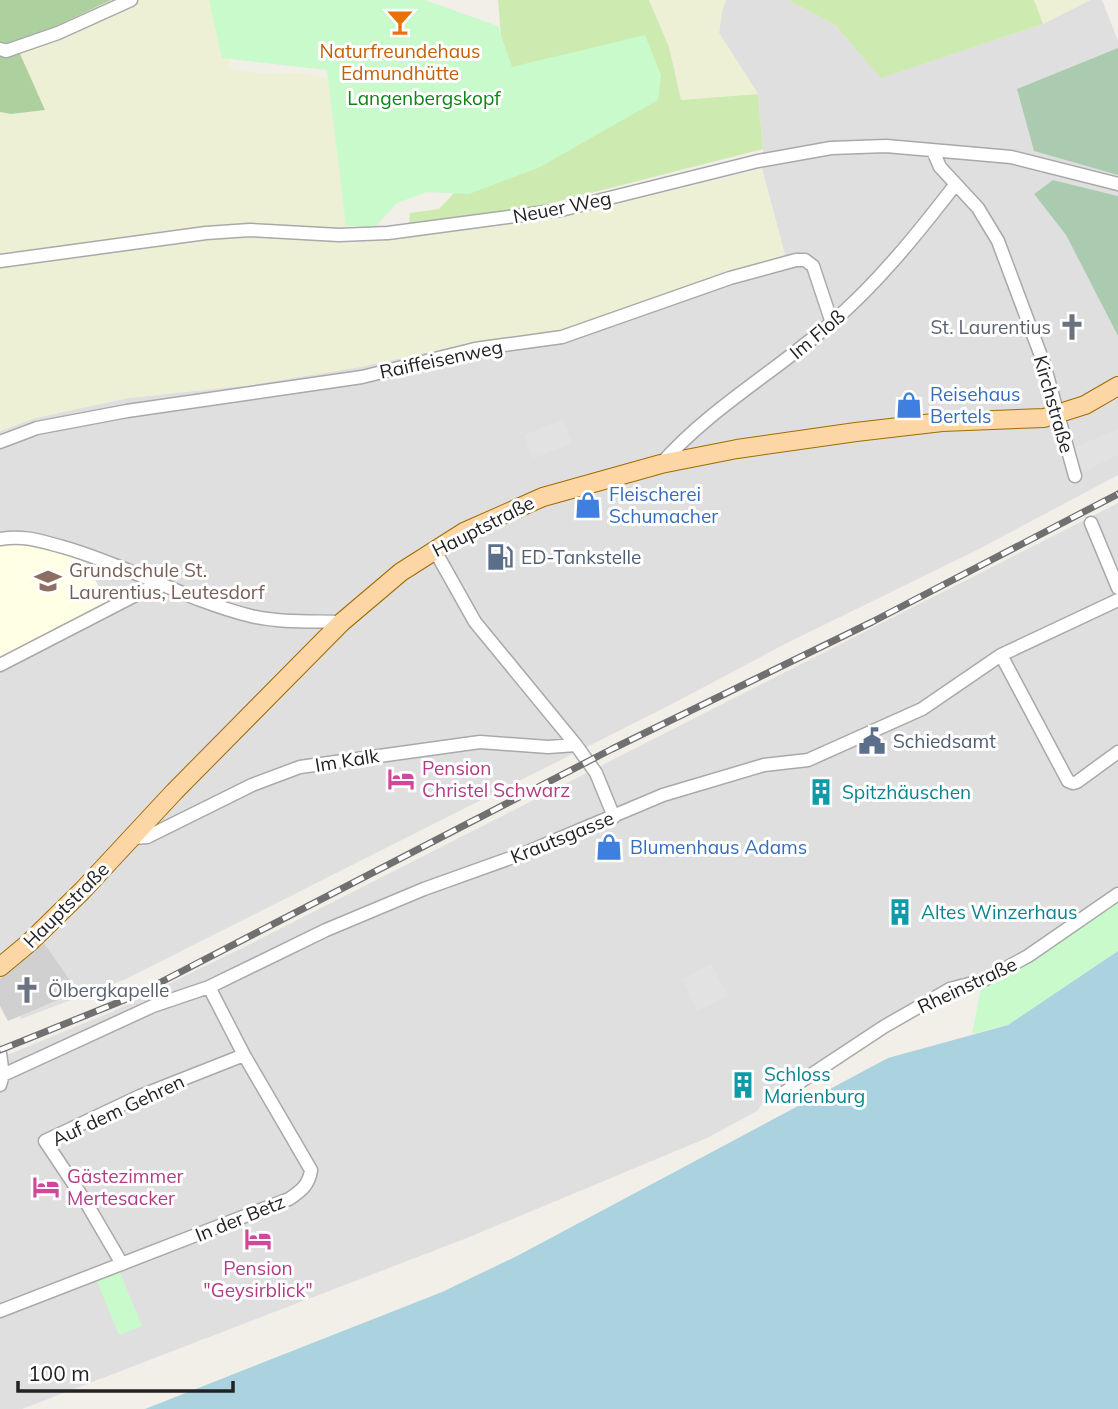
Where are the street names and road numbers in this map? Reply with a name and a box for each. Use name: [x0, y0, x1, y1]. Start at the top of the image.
street label: Neuer Weg: [511, 186, 613, 228]
street label: Im Floß: [785, 304, 849, 364]
street label: Raiffeisenweg: [377, 334, 505, 384]
street label: Kirchstraße: [1029, 352, 1079, 456]
street label: Hauptstraße: [428, 490, 538, 562]
street label: Im Kalk: [313, 743, 381, 777]
street label: Krautsgasse: [507, 805, 617, 869]
street label: Hauptstraße: [18, 857, 114, 953]
street label: Rheinstraße: [914, 952, 1020, 1018]
street label: Auf dem Gehren: [48, 1069, 188, 1151]
street label: In der Betz: [192, 1189, 288, 1247]

